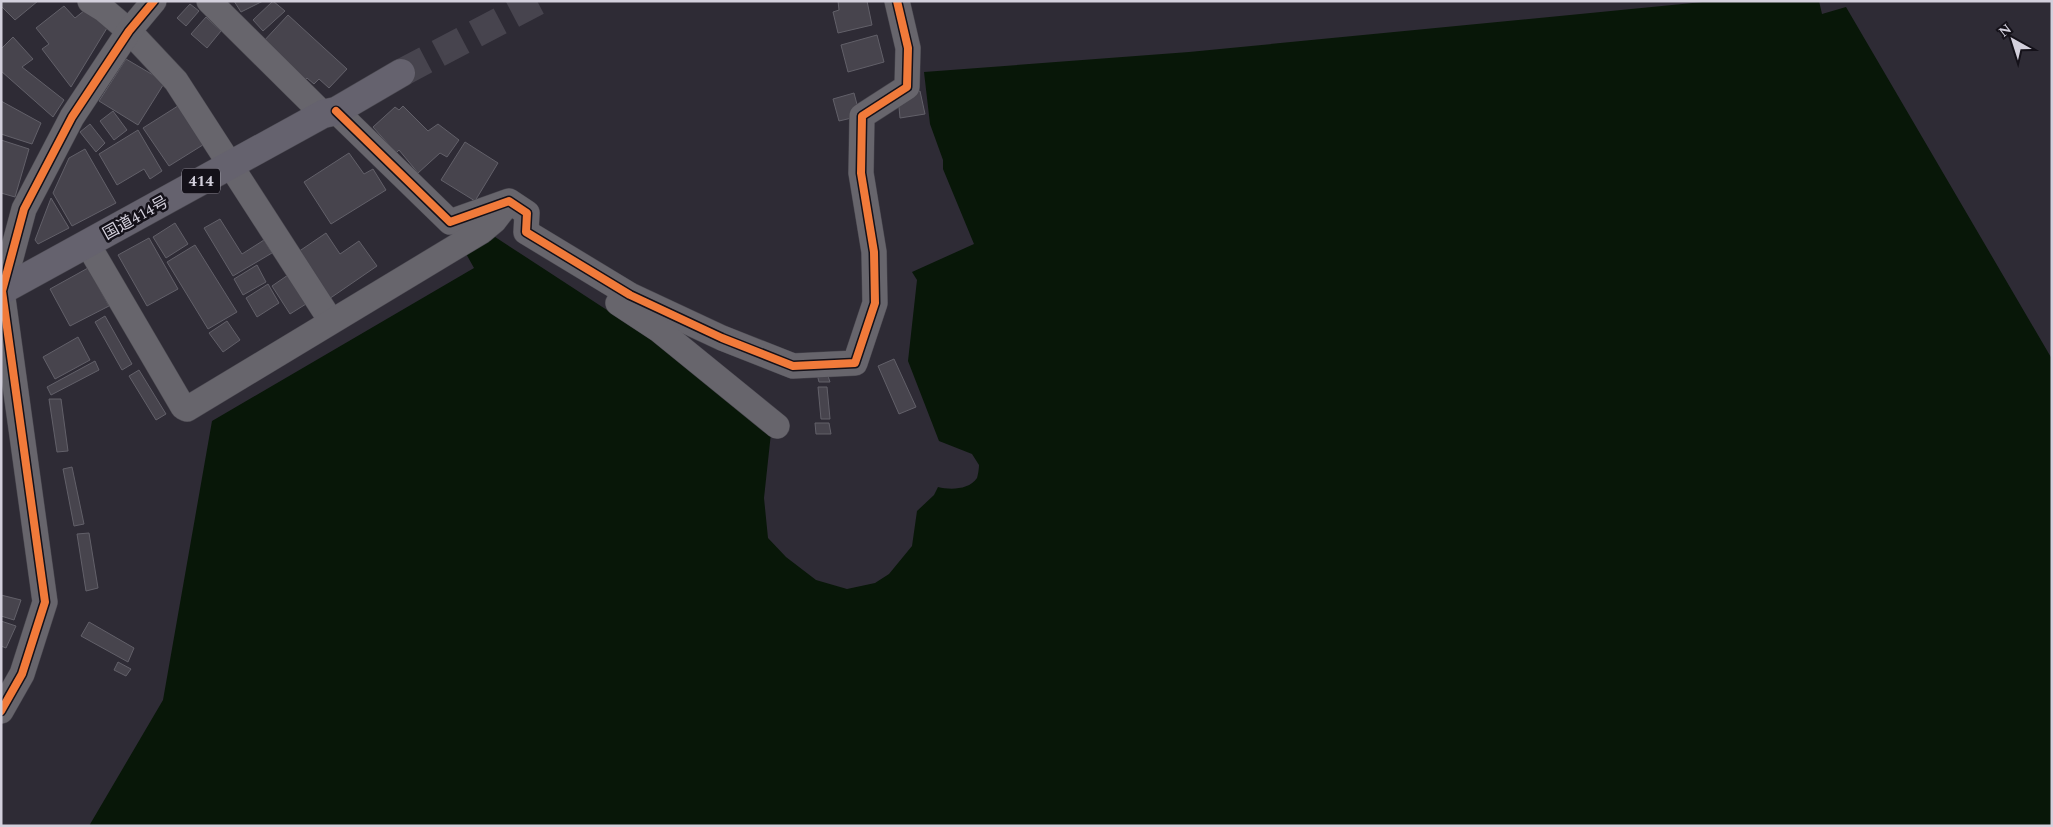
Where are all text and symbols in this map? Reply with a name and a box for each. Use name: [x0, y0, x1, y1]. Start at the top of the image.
north arrow: [1988, 15, 2038, 65]
text: N: [1994, 19, 2016, 42]
road number: 414: [182, 168, 220, 194]
street label: 国道414号: [98, 190, 173, 246]

